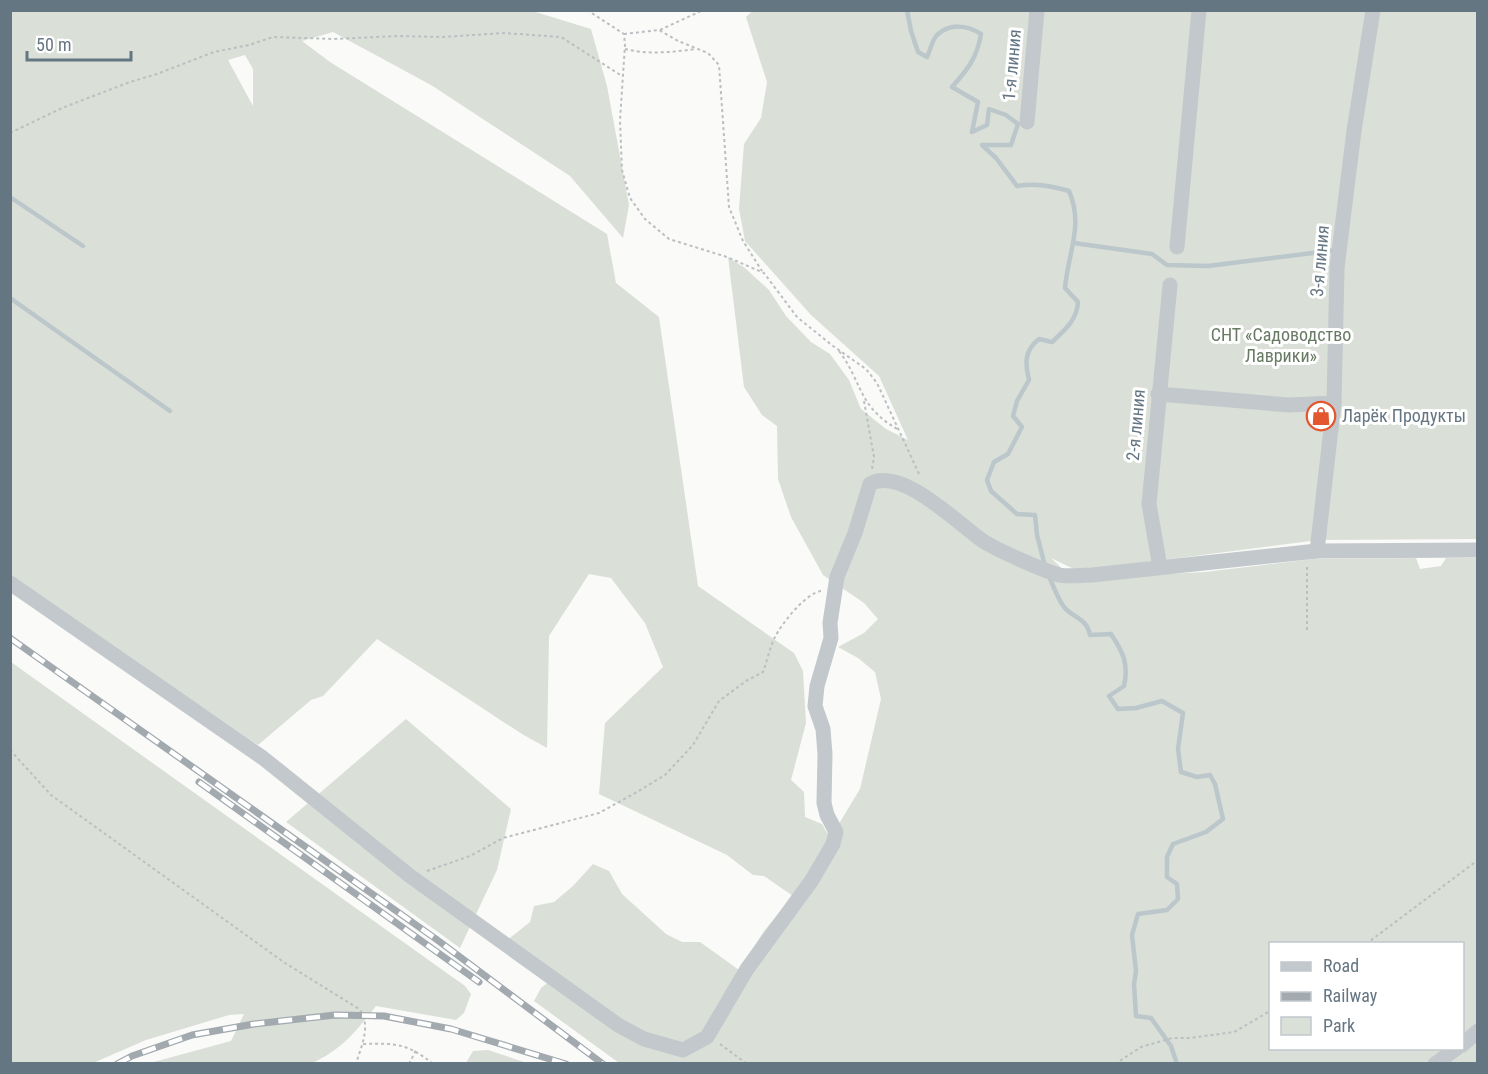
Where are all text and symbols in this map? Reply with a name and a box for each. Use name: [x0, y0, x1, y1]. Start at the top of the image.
scale bar: [27, 24, 130, 62]
street label: 1-я линия: [998, 28, 1025, 102]
text: 50 m: [36, 34, 71, 55]
street label: 3-я линия: [1306, 224, 1333, 298]
park label: СНТ «Садоводство Лаврики»: [1211, 324, 1351, 366]
street label: 2-я линия: [1122, 388, 1149, 462]
shop icon: Ларёк Продукты: [1305, 400, 1337, 432]
place label: Ларёк Продукты: [1342, 405, 1466, 426]
legend: [1269, 942, 1464, 1050]
text: Road: [1323, 955, 1359, 976]
text: Railway: [1323, 985, 1378, 1006]
text: Park: [1323, 1015, 1355, 1036]

